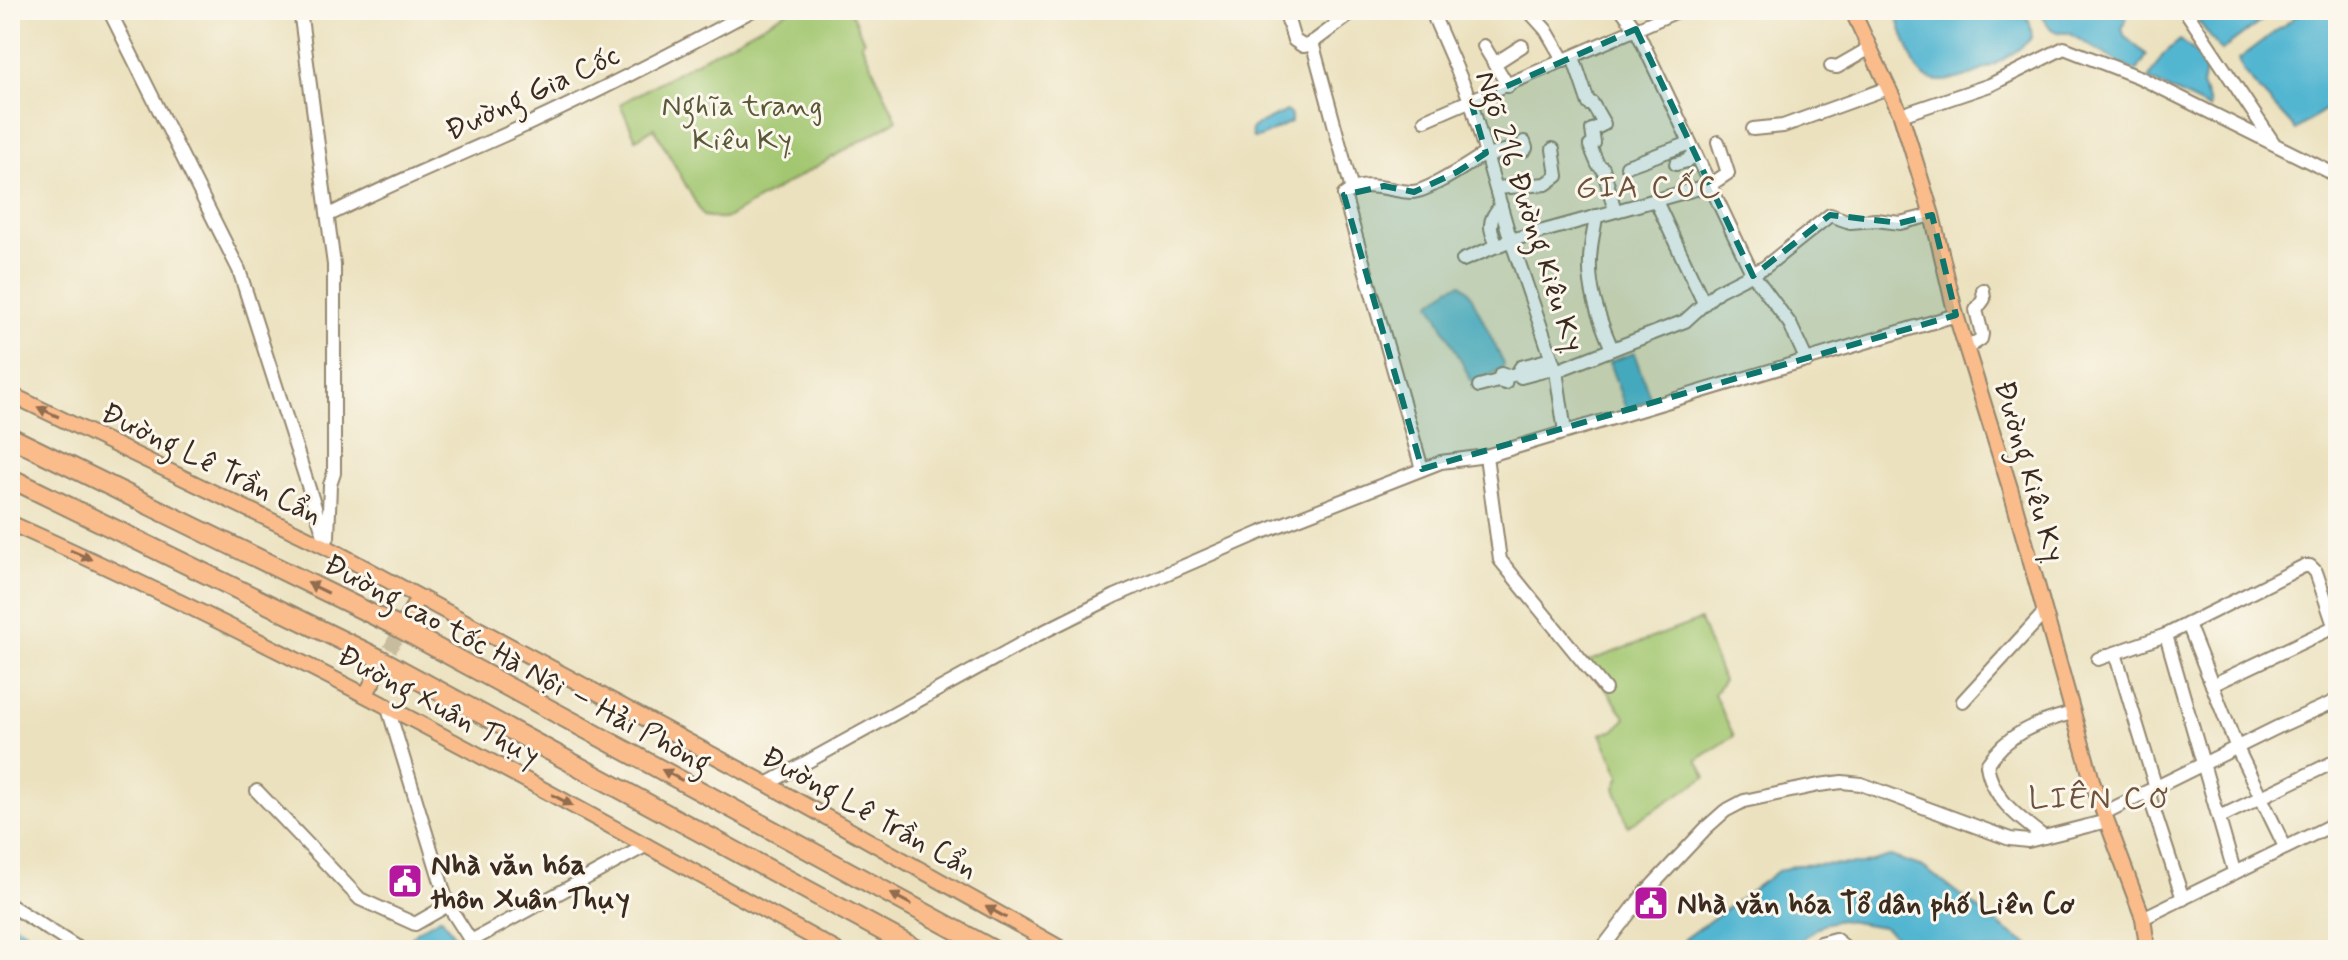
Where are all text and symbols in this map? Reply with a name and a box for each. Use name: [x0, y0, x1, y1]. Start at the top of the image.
street label: Đường Gia Cốc: [439, 36, 627, 153]
street label: Ngõ 216 Đường Kiêu Kỵ: [1462, 66, 1592, 358]
park label: Nghĩa trang Kiêu Kỵ: [662, 87, 822, 160]
district label: GIA CỐC: [1575, 167, 1723, 209]
street label: Đường Kiêu Kỵ: [1981, 376, 2073, 568]
street label: Đường Lê Trần Cẩn: [93, 394, 328, 537]
one-way arrow: [36, 405, 59, 419]
street label: Đường cao tốc Hà Nội – Hải Phòng: [315, 545, 718, 786]
one-way arrow: [69, 548, 93, 562]
one-way arrow: [307, 581, 330, 595]
street label: Đường Xuân Thụy: [329, 637, 546, 779]
street label: Đường Lê Trần Cẩn: [753, 738, 984, 891]
one-way arrow: [661, 768, 683, 782]
district label: LIÊN CƠ: [2028, 778, 2172, 820]
one-way arrow: [551, 793, 574, 806]
place label: Nhà văn hóa thôn Xuân Thụy: [430, 846, 630, 919]
public building icon: Nhà văn hóa thôn Xuân Thụy: [386, 862, 424, 900]
public building icon: Nhà văn hóa Tổ dân phố Liên Cơ: [1632, 884, 1670, 922]
place label: Nhà văn hóa Tổ dân phố Liên Cơ: [1677, 885, 2075, 924]
one-way arrow: [889, 892, 912, 905]
one-way arrow: [984, 905, 1007, 919]

